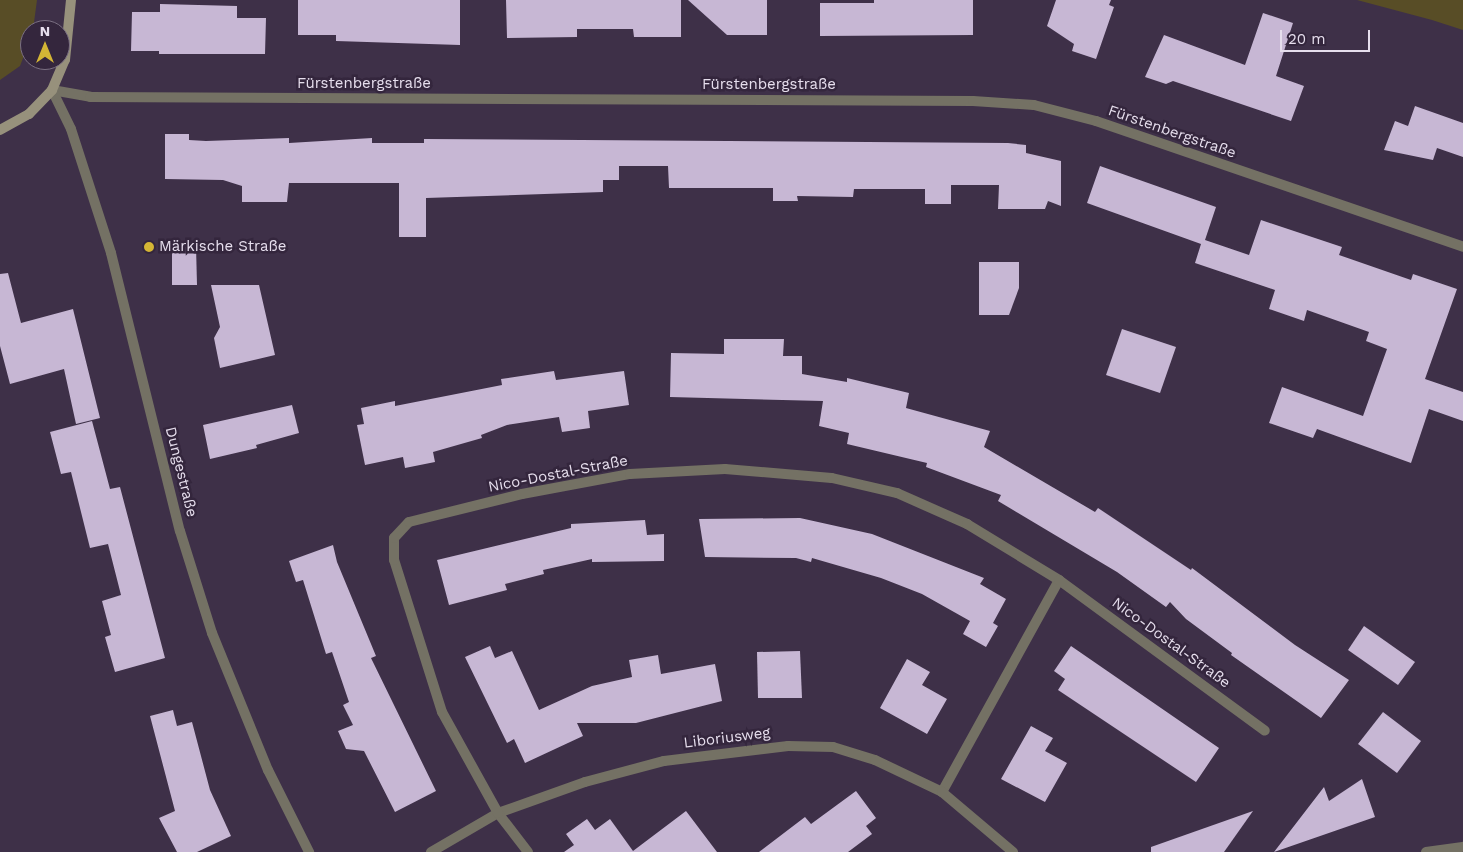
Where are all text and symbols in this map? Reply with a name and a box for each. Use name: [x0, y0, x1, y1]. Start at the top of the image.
north arrow: [20, 20, 70, 70]
scale bar: [1283, 20, 1373, 52]
text: N: [40, 23, 50, 39]
text: 20 m: [1288, 30, 1326, 48]
street label: Fürstenbergstraße: [297, 75, 431, 93]
street label: Fürstenbergstraße: [702, 76, 836, 94]
street label: Fürstenbergstraße: [1106, 102, 1238, 162]
place label: Märkische Straße: [159, 238, 286, 256]
marker: Märkische Straße: [143, 241, 155, 253]
street label: Dungestraße: [161, 425, 201, 519]
street label: Nico-Dostal-Straße: [487, 452, 629, 496]
street label: Nico-Dostal-Straße: [1108, 594, 1234, 692]
street label: Liboriusweg: [683, 724, 771, 752]

